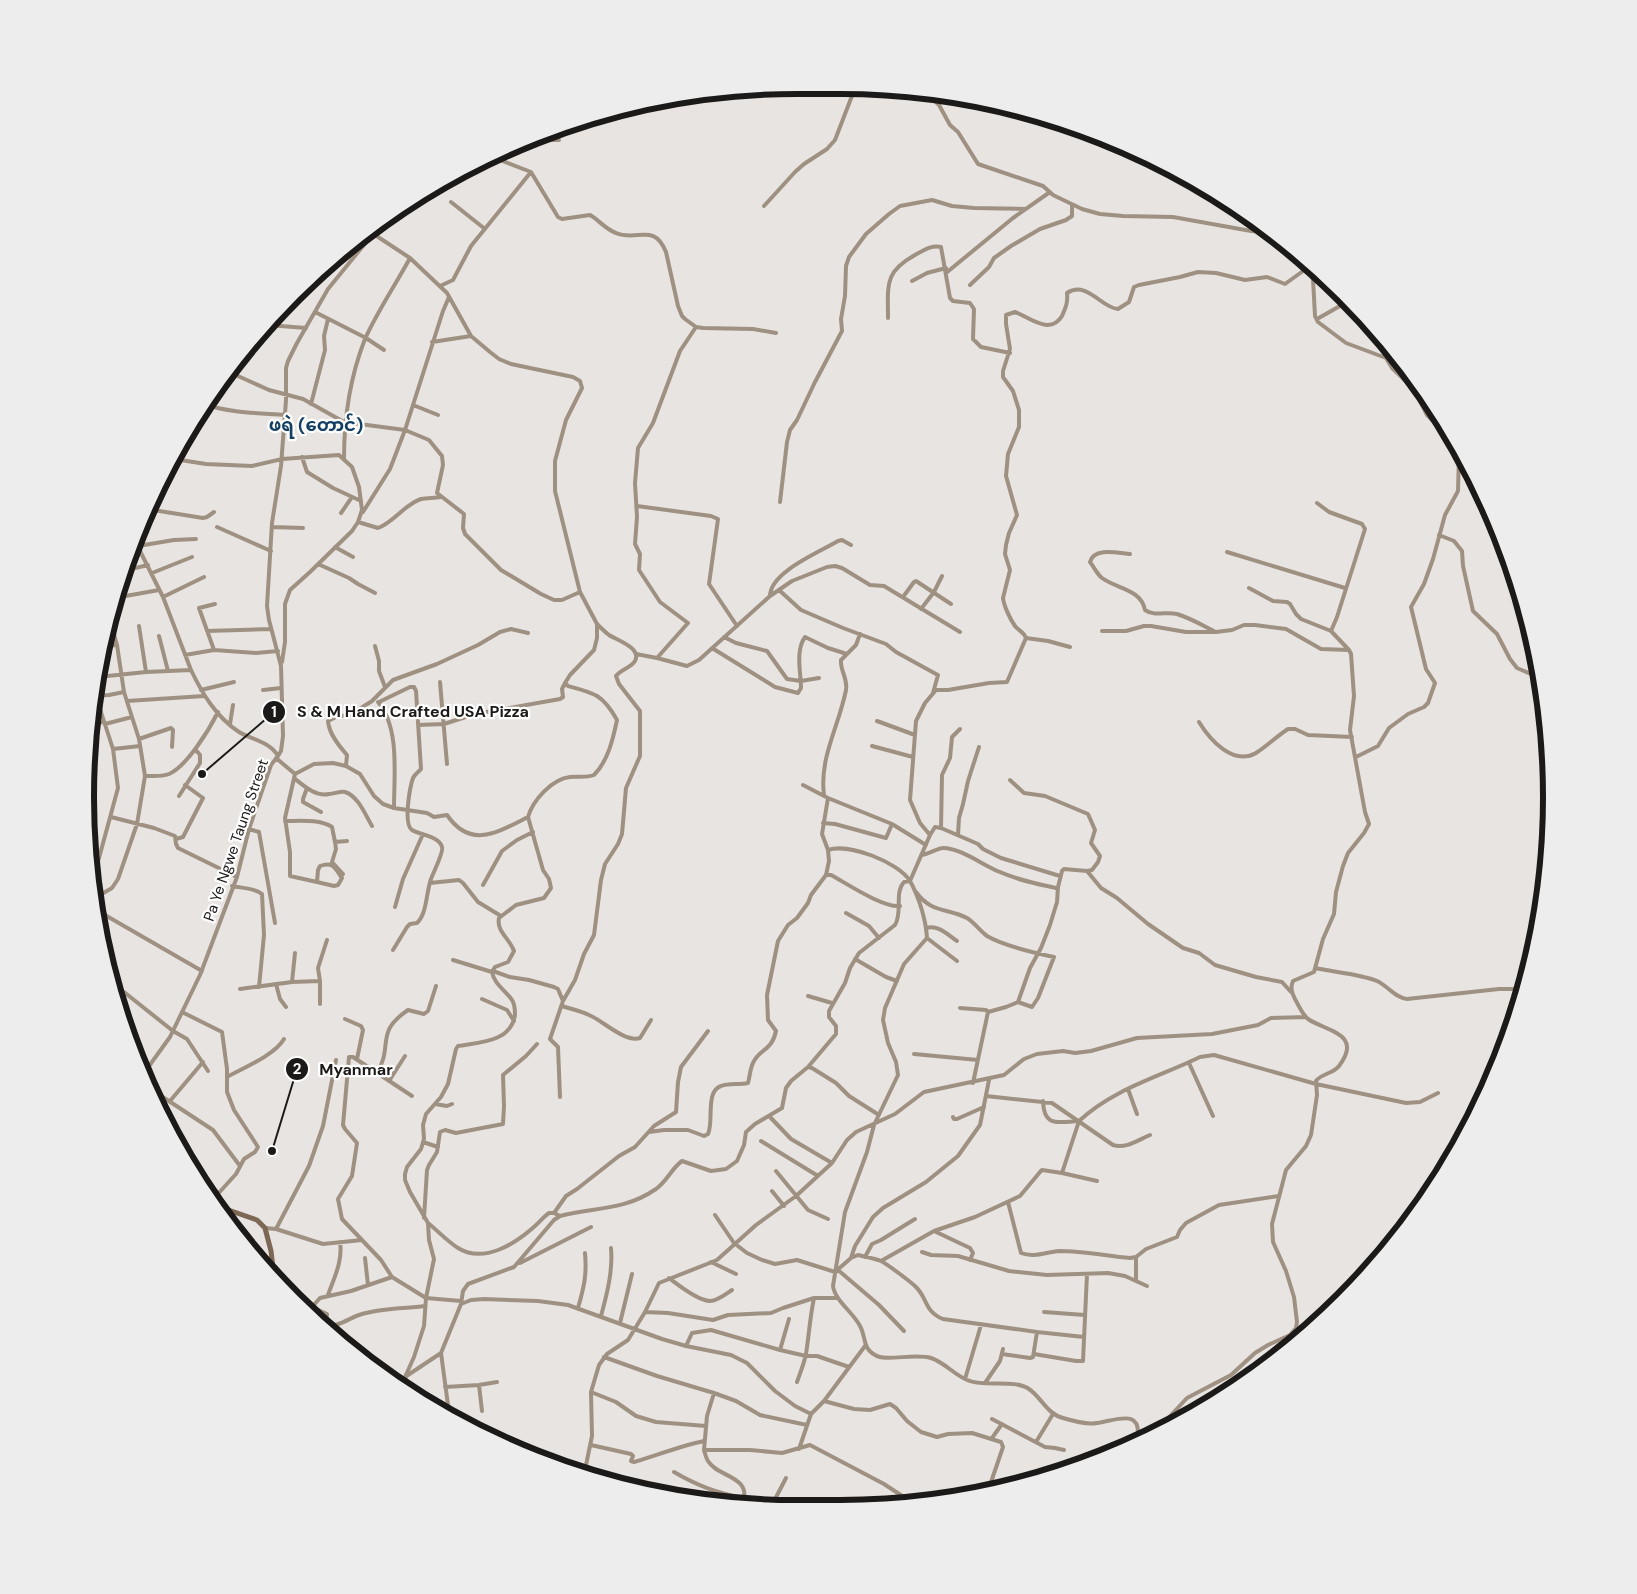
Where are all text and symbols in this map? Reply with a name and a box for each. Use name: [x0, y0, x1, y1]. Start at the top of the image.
district label: ဖရဲ (တောင်): [269, 413, 363, 439]
callout: S & M Hand Crafted USA Pizza: [262, 696, 539, 727]
text: S & M Hand Crafted USA Pizza: [297, 701, 529, 722]
text: 1: [271, 702, 277, 722]
street label: Pa Ye Ngwe Taung Street: [199, 756, 273, 924]
callout: Myanmar: [285, 1054, 403, 1085]
text: 2: [293, 1059, 302, 1079]
text: Myanmar: [319, 1059, 393, 1080]

